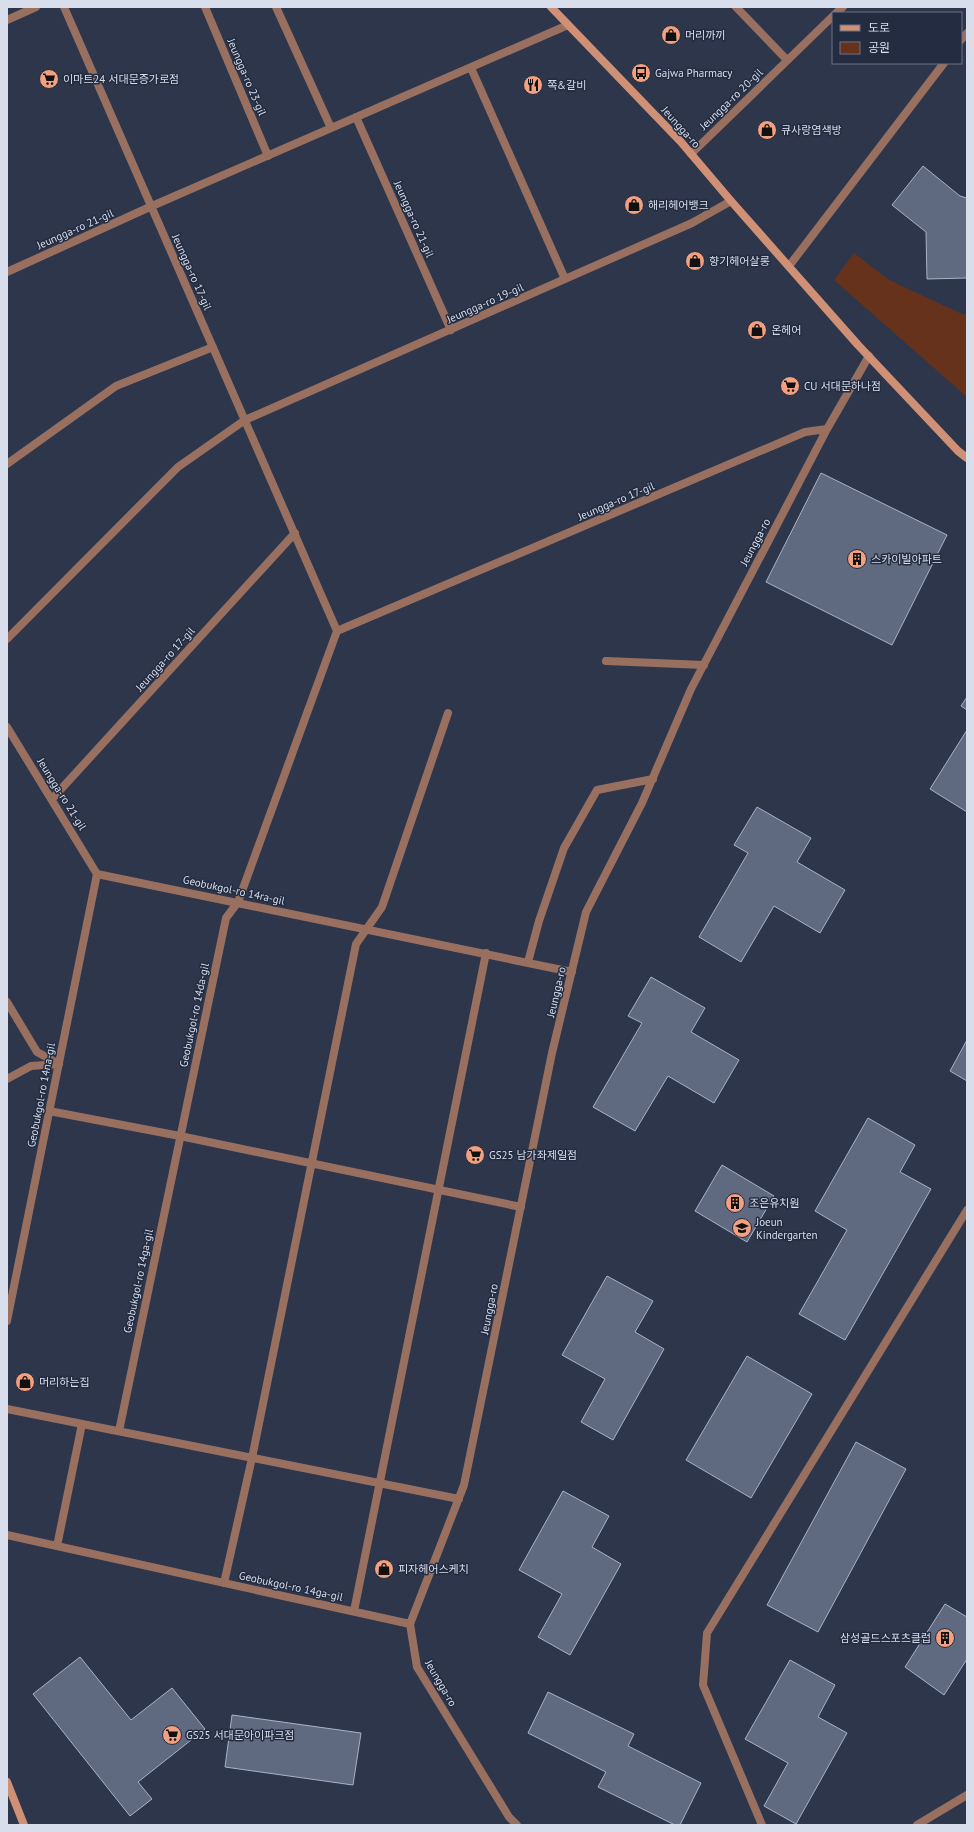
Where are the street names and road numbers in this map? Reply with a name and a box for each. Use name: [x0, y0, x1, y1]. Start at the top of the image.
street label: Jeungga-ro 23-gil: [224, 35, 270, 118]
street label: Jeungga-ro 20-gil: [696, 65, 766, 133]
street label: Jeungga-ro: [658, 102, 704, 151]
street label: Jeungga-ro 21-gil: [390, 178, 438, 260]
street label: Jeungga-ro 21-gil: [34, 205, 116, 253]
street label: Jeungga-ro 17-gil: [169, 231, 215, 313]
street label: Jeungga-ro 19-gil: [444, 279, 526, 327]
street label: Jeungga-ro 17-gil: [575, 478, 657, 524]
street label: Jeungga-ro: [736, 516, 773, 569]
street label: Jeungga-ro 17-gil: [132, 623, 198, 695]
street label: Jeungga-ro 21-gil: [34, 754, 90, 833]
street label: Geobukgol-ro 14ra-gil: [182, 872, 287, 908]
street label: Geobukgol-ro 14da-gil: [176, 961, 212, 1068]
street label: Jeungga-ro: [543, 965, 569, 1020]
street label: Geobukgol-ro 14na-gil: [24, 1041, 58, 1148]
street label: Geobukgol-ro 14ga-gil: [120, 1227, 156, 1334]
street label: Jeungga-ro: [477, 1282, 501, 1337]
street label: Geobukgol-ro 14ga-gil: [238, 1568, 345, 1604]
street label: Jeungga-ro: [422, 1656, 460, 1709]

